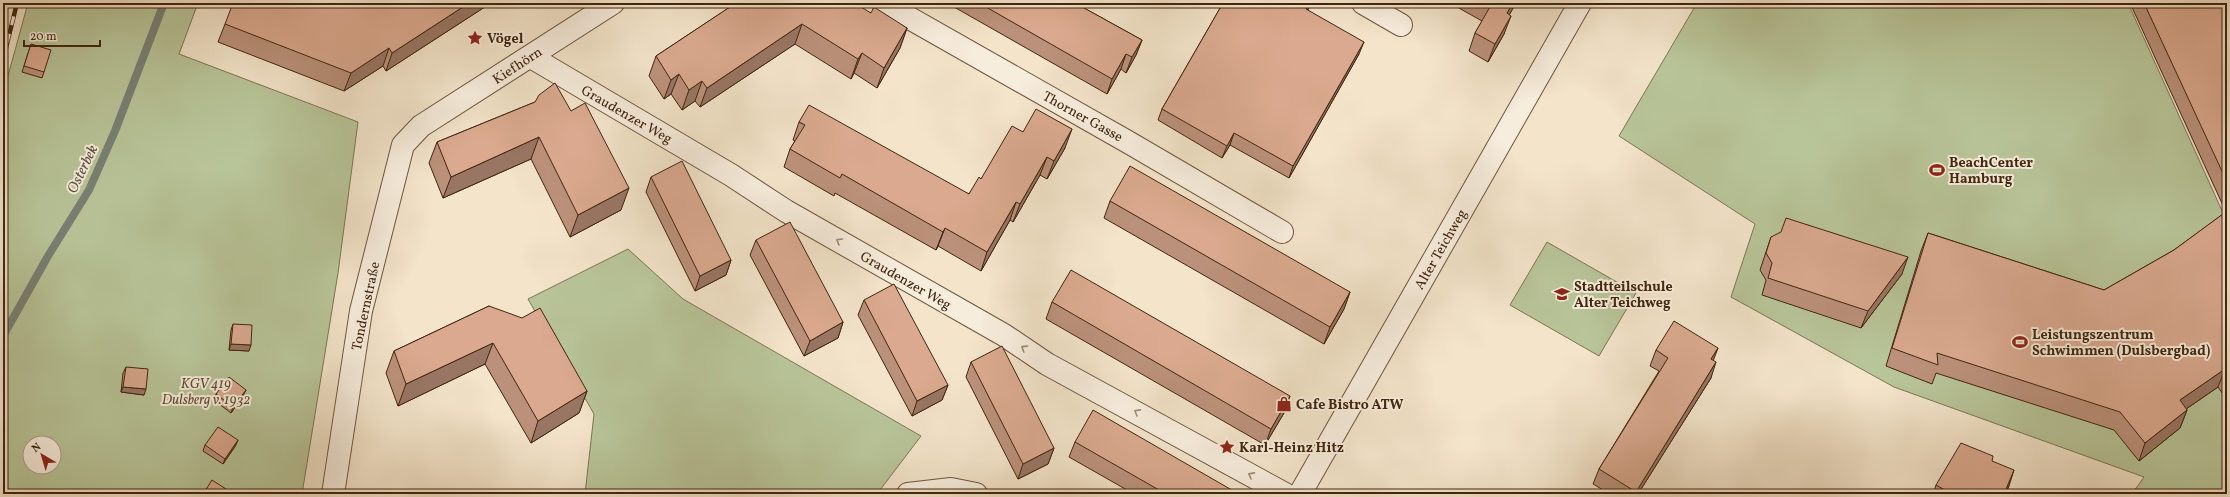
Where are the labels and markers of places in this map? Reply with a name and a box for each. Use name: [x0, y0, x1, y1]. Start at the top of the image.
place icon: Vögel: [466, 29, 484, 47]
place label: Vögel: [487, 30, 524, 49]
place label: BeachCenter Hamburg: [1949, 154, 2033, 189]
sports icon: BeachCenter Hamburg: [1928, 161, 1946, 179]
place label: Stadtteilschule Alter Teichweg: [1574, 278, 1673, 313]
school or university icon: Stadtteilschule Alter Teichweg: [1553, 285, 1571, 303]
place label: Leistungszentrum Schwimmen (Dulsbergbad): [2032, 326, 2211, 361]
sports icon: Leistungszentrum Schwimmen (Dulsbergbad): [2011, 333, 2029, 351]
shop icon: Cafe Bistro ATW: [1275, 395, 1293, 413]
place label: Cafe Bistro ATW: [1296, 396, 1404, 415]
place icon: Karl-Heinz Hitz: [1218, 438, 1236, 456]
place label: Karl-Heinz Hitz: [1239, 439, 1344, 458]

